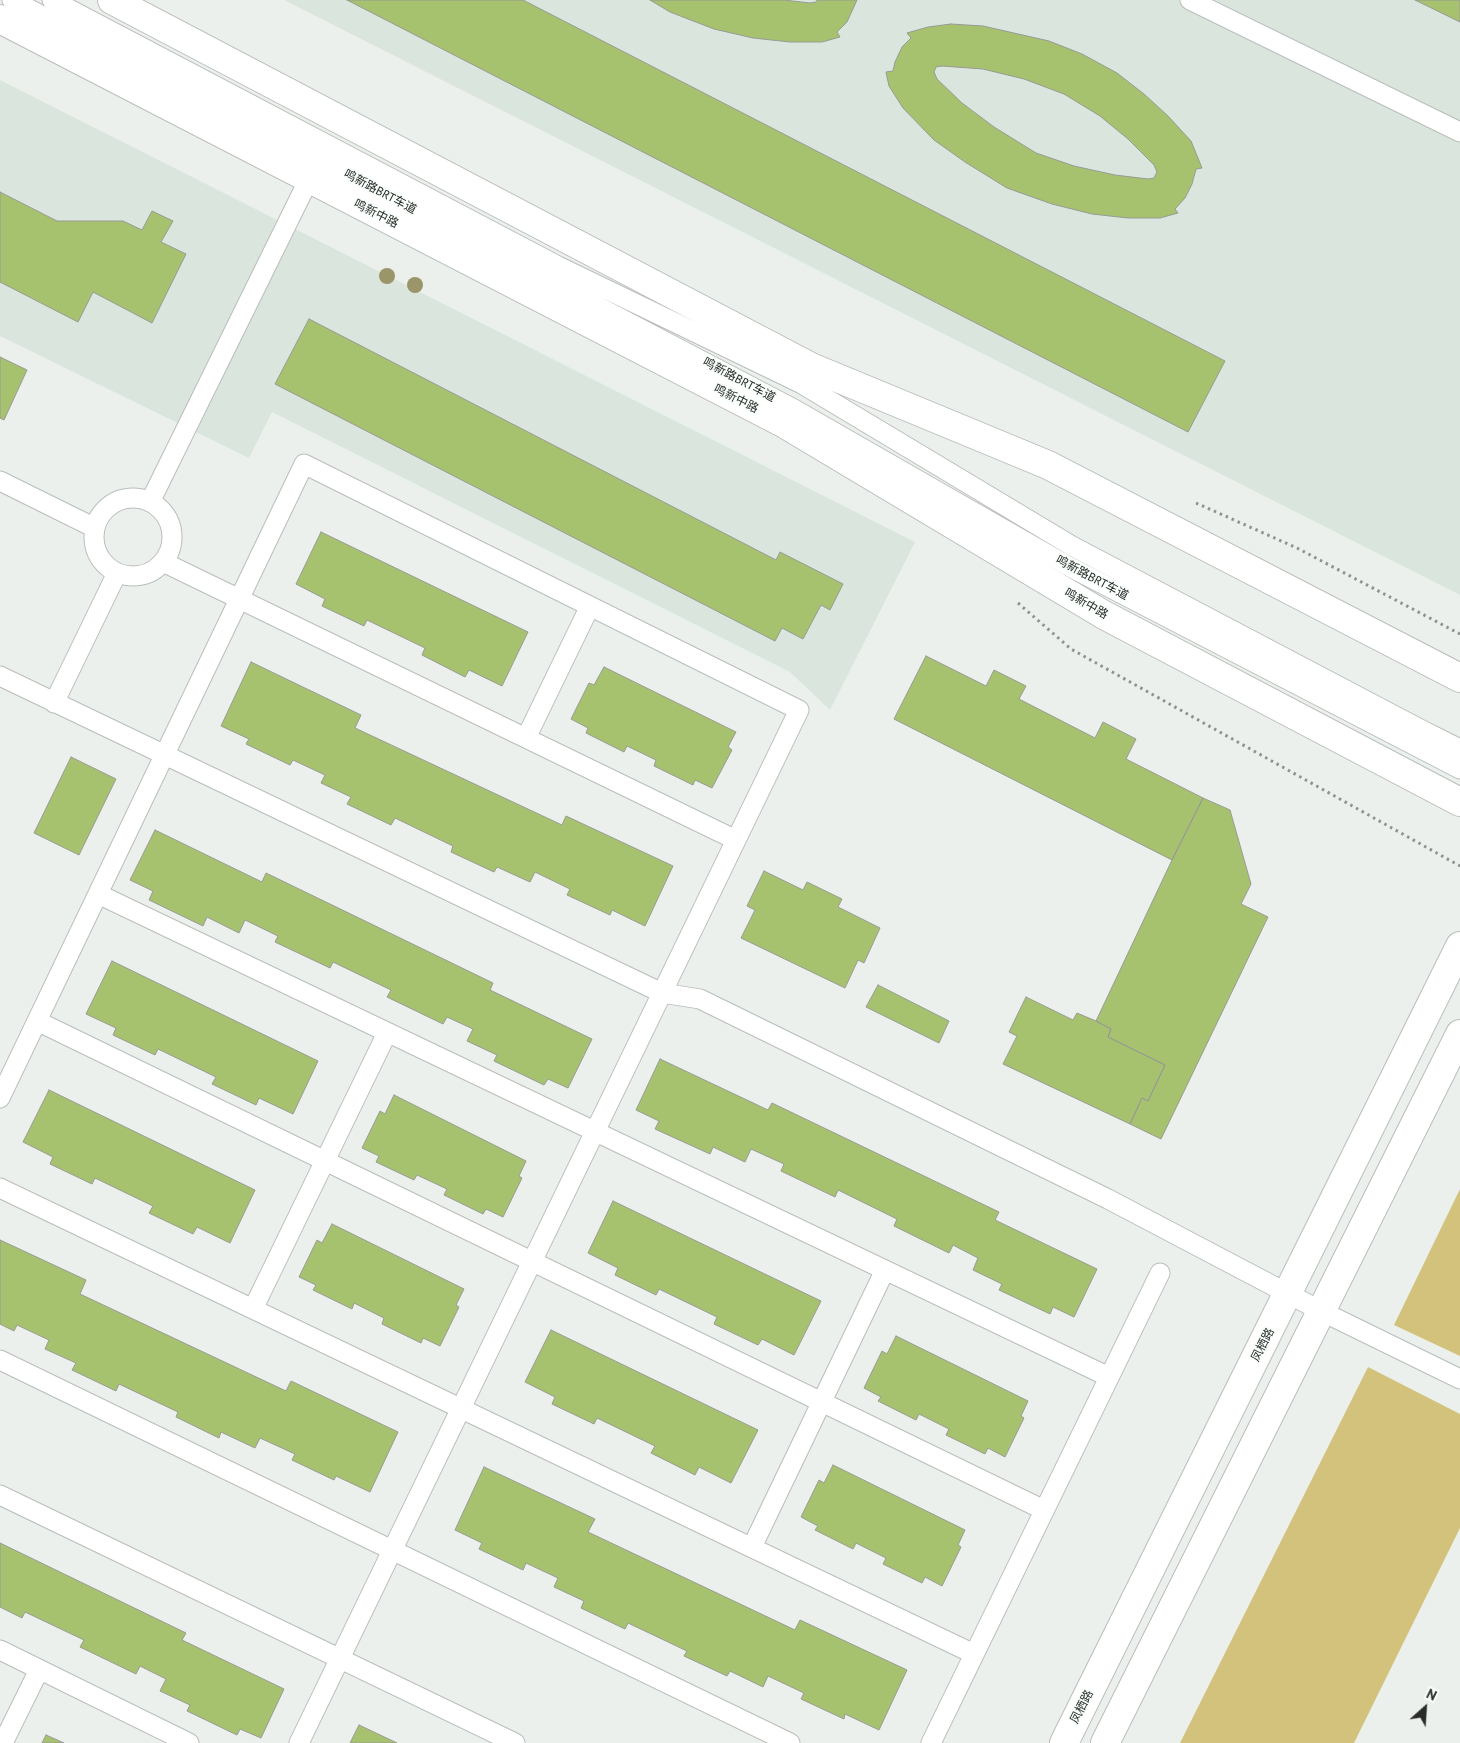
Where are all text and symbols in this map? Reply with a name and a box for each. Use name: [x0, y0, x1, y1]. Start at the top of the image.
street label: 鸣新路BRT车道: [341, 167, 419, 217]
street label: 鸣新中路: [351, 197, 401, 231]
street label: 鸣新路BRT车道: [700, 355, 778, 405]
street label: 鸣新中路: [711, 382, 761, 416]
street label: 鸣新路BRT车道: [1053, 553, 1131, 603]
street label: 鸣新中路: [1062, 586, 1110, 622]
street label: 凤栖路: [1248, 1326, 1278, 1364]
north arrow: [1400, 1683, 1450, 1733]
text: N: [1423, 1684, 1440, 1705]
street label: 凤栖路: [1067, 1688, 1097, 1726]

